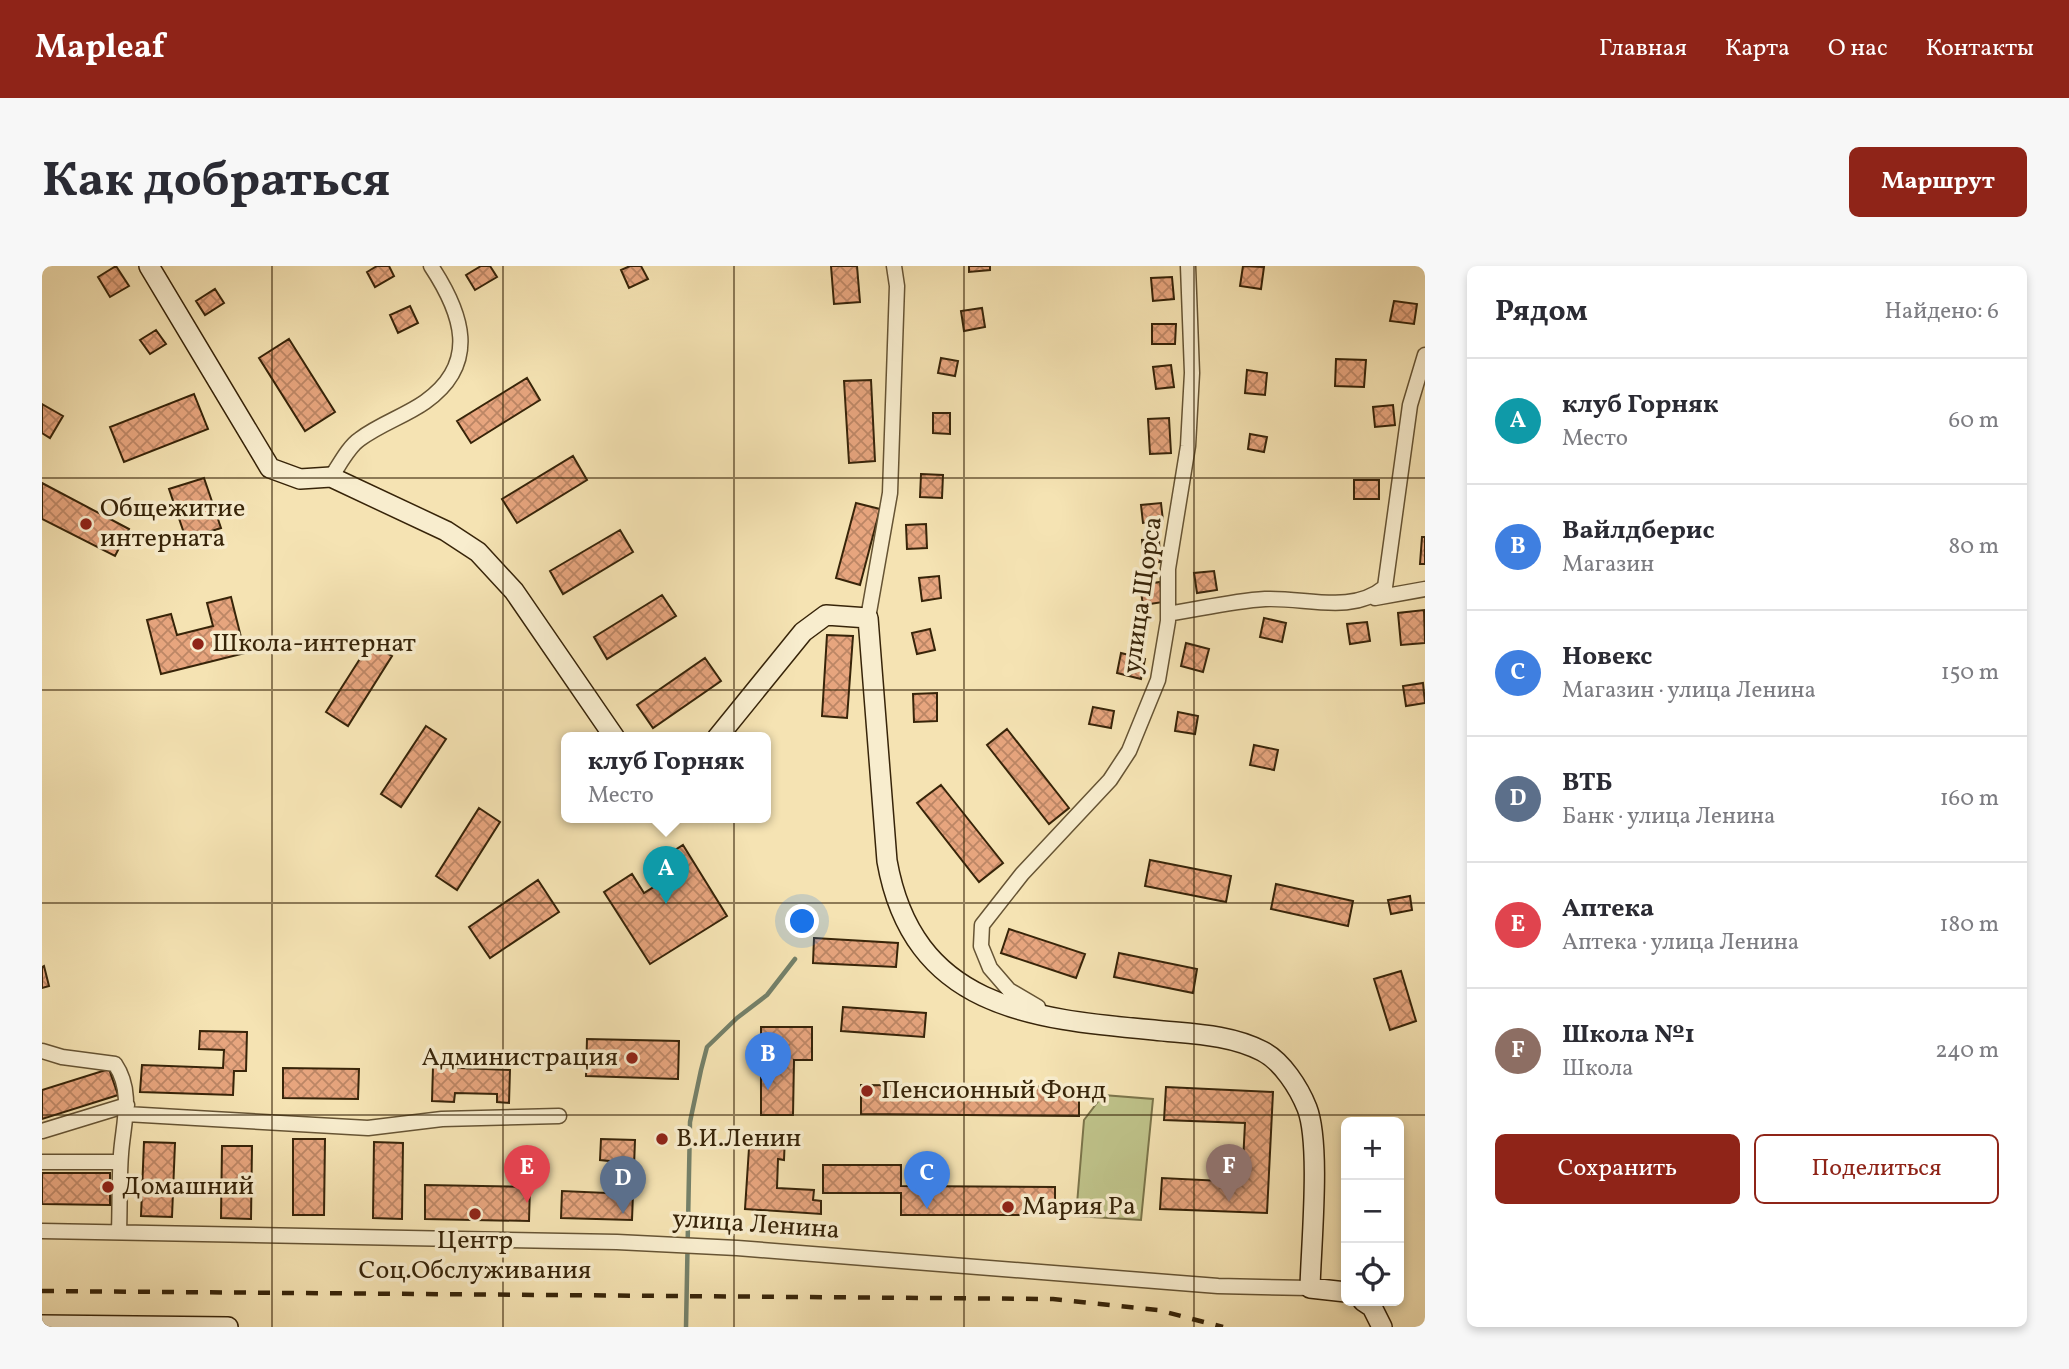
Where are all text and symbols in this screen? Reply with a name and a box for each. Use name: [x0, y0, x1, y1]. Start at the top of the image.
text: Mapleaf: [35, 26, 165, 72]
text: Главная: [1599, 32, 1687, 66]
text: Карта: [1725, 32, 1790, 66]
text: О нас: [1828, 32, 1888, 66]
text: Контакты: [1926, 32, 2034, 66]
button: Маршрут: [1849, 147, 2027, 217]
text: Как добраться: [42, 148, 390, 217]
text: Рядом: [1495, 291, 1588, 333]
text: Найдено: 6: [1884, 296, 1999, 328]
text: клуб Горняк: [1562, 387, 1718, 423]
text: A: [1510, 405, 1526, 437]
text: 60 m: [1949, 405, 1999, 437]
text: Место: [1562, 423, 1628, 455]
place label: Общежитие интерната: [100, 491, 245, 557]
text: Вайлдберис: [1562, 513, 1715, 549]
street label: улица Щорса: [1114, 514, 1172, 676]
marker: Общежитие интерната: [78, 516, 94, 532]
text: B: [1510, 531, 1526, 563]
text: 80 m: [1949, 531, 1999, 563]
text: Магазин: [1562, 549, 1654, 581]
place label: Школа-интернат: [212, 626, 416, 662]
marker: Школа-интернат: [190, 636, 206, 652]
text: Новекс: [1562, 639, 1652, 675]
text: C: [1511, 657, 1525, 689]
text: 150 m: [1941, 657, 1999, 689]
text: Магазин · улица Ленина: [1562, 675, 1816, 707]
popup: [561, 732, 771, 823]
text: клуб Горняк: [588, 744, 744, 780]
text: ВТБ: [1562, 765, 1612, 801]
text: Место: [588, 780, 654, 812]
text: D: [1510, 783, 1526, 815]
text: 160 m: [1940, 783, 1999, 815]
text: Банк · улица Ленина: [1562, 801, 1775, 833]
pin: A: [643, 846, 689, 904]
text: Аптека: [1562, 891, 1654, 927]
your location: [785, 904, 819, 938]
text: E: [1511, 909, 1525, 941]
text: 180 m: [1940, 909, 1999, 941]
text: Аптека · улица Ленина: [1562, 927, 1799, 959]
text: Школа №1: [1562, 1017, 1695, 1053]
pin: B: [745, 1032, 791, 1090]
text: F: [1511, 1035, 1525, 1067]
text: 240 m: [1935, 1035, 1999, 1067]
place label: Администрация: [422, 1040, 618, 1076]
marker: Администрация: [624, 1050, 640, 1066]
text: Школа: [1562, 1053, 1633, 1085]
place label: Пенсионный Фонд: [881, 1073, 1106, 1109]
marker: Пенсионный Фонд: [859, 1083, 875, 1099]
map controls: [1341, 1117, 1404, 1306]
button: +: [1341, 1117, 1404, 1180]
place label: В.И.Ленин: [676, 1121, 801, 1157]
marker: В.И.Ленин: [654, 1131, 670, 1147]
button: Сохранить: [1495, 1134, 1740, 1204]
button: Поделиться: [1754, 1134, 1999, 1204]
pin: F: [1206, 1144, 1252, 1202]
pin: E: [504, 1145, 550, 1203]
pin: C: [904, 1151, 950, 1209]
pin: D: [600, 1156, 646, 1214]
place label: Домашний: [122, 1169, 254, 1205]
marker: Домашний: [100, 1179, 116, 1195]
button: −: [1341, 1180, 1404, 1243]
place label: Мария Ра: [1022, 1189, 1136, 1225]
marker: Мария Ра: [1000, 1199, 1016, 1215]
street label: улица Ленина: [671, 1201, 841, 1249]
marker: Центр Соц.Обслуживания: [467, 1206, 483, 1222]
place label: Центр Соц.Обслуживания: [359, 1223, 591, 1289]
button: locate: [1341, 1243, 1404, 1306]

